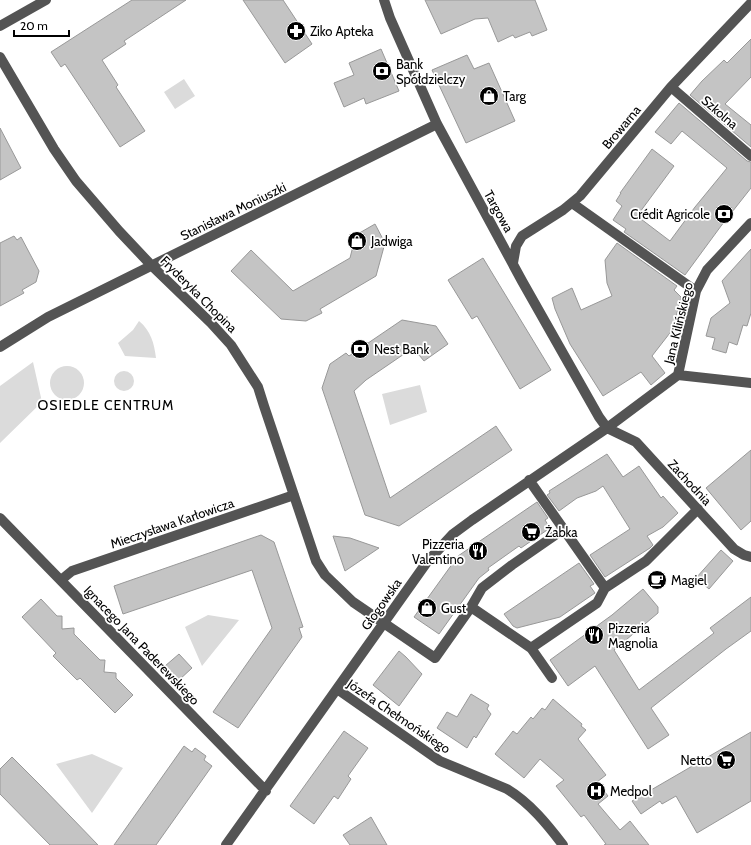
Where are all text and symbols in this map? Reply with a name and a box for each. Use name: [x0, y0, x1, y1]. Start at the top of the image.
scale bar: [14, 12, 69, 38]
text: 20 m: [20, 18, 48, 33]
pharmacy icon: Ziko Apteka: [285, 20, 307, 42]
place label: Ziko Apteka: [310, 23, 374, 39]
place label: Bank Spółdzielczy: [396, 56, 466, 87]
bank icon: Bank Spółdzielczy: [371, 60, 393, 82]
shop icon: Targ: [478, 85, 500, 107]
place label: Targ: [503, 88, 526, 104]
street label: Szkolna: [699, 92, 742, 133]
street label: Browarna: [598, 101, 644, 152]
street label: Stanisława Moniuszki: [178, 178, 288, 244]
street label: Targowa: [481, 187, 517, 235]
bank icon: Crédit Agricole: [713, 203, 735, 225]
place label: Crédit Agricole: [630, 206, 710, 222]
shop icon: Jadwiga: [346, 230, 368, 252]
place label: Jadwiga: [370, 233, 413, 249]
street label: Fryderyka Chopina: [157, 252, 241, 336]
street label: Jana Kilińskiego: [660, 280, 696, 366]
bank icon: Nest Bank: [349, 338, 371, 360]
place label: Nest Bank: [374, 341, 430, 357]
district label: OSIEDLE CENTRUM: [38, 396, 174, 414]
street label: Zachodnia: [665, 456, 716, 509]
street label: Mieczysława Karłowicza: [108, 494, 237, 552]
supermarket icon: Żabka: [520, 521, 542, 543]
place label: Żabka: [545, 524, 578, 540]
place label: Pizzeria Valentino: [412, 536, 465, 567]
restaurant icon: Pizzeria Valentino: [467, 540, 489, 562]
cafe icon: Magiel: [646, 569, 668, 591]
place label: Magiel: [671, 572, 707, 588]
street label: Głogowska: [357, 574, 405, 633]
street label: Ignacego Jana Paderewskiego: [81, 582, 203, 708]
shop icon: Gust: [416, 597, 438, 619]
place label: Gust: [441, 600, 467, 616]
place label: Pizzeria Magnolia: [608, 620, 658, 651]
restaurant icon: Pizzeria Magnolia: [583, 624, 605, 646]
street label: Józefa Chełmońskiego: [344, 675, 454, 756]
supermarket icon: Netto: [715, 749, 737, 771]
place label: Netto: [681, 752, 712, 768]
hospital icon: Medpol: [585, 780, 607, 802]
place label: Medpol: [610, 783, 652, 799]

